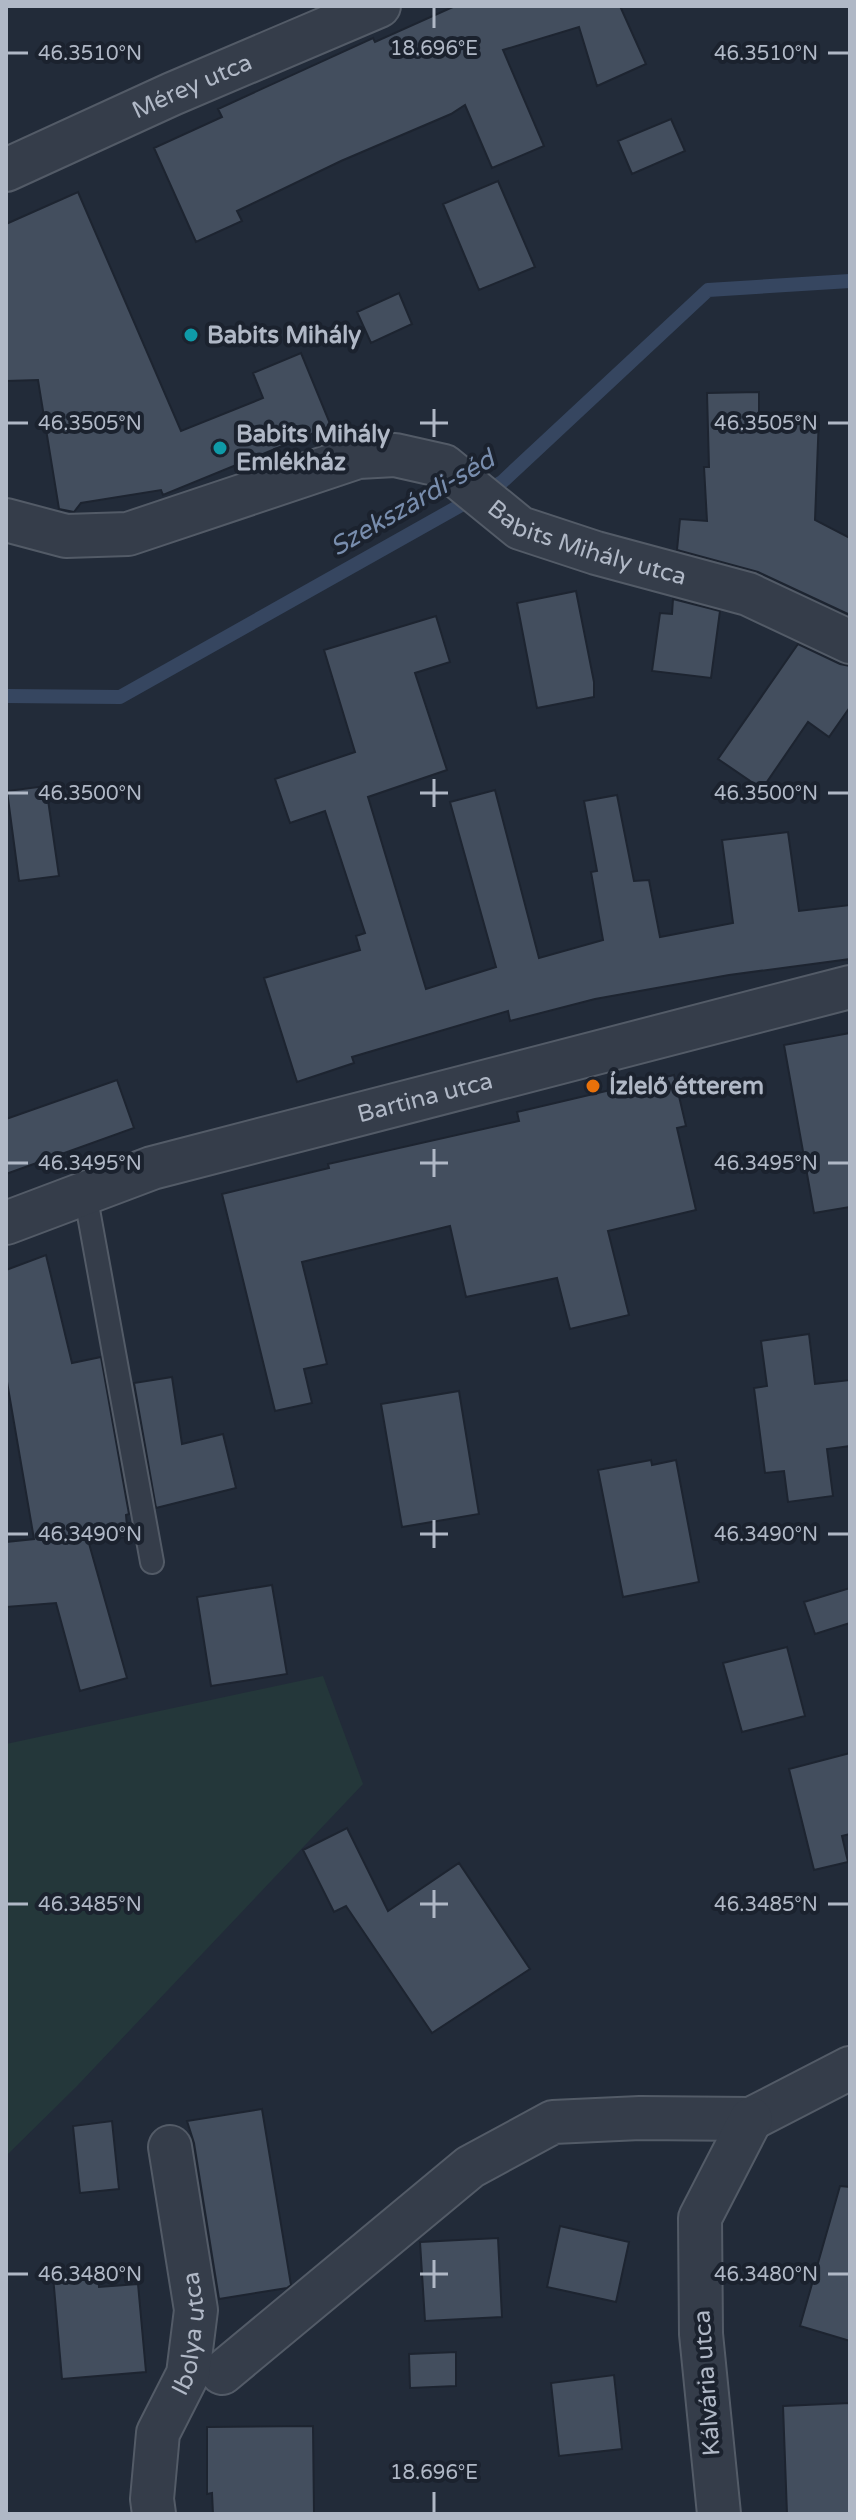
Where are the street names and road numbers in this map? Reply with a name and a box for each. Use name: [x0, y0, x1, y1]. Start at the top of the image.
street label: Mérey utca: [127, 47, 256, 125]
street label: Babits Mihály utca: [482, 493, 690, 591]
street label: Bartina utca: [354, 1066, 496, 1129]
street label: Ibolya utca: [165, 2270, 211, 2400]
street label: Kálvária utca: [687, 2309, 727, 2457]

